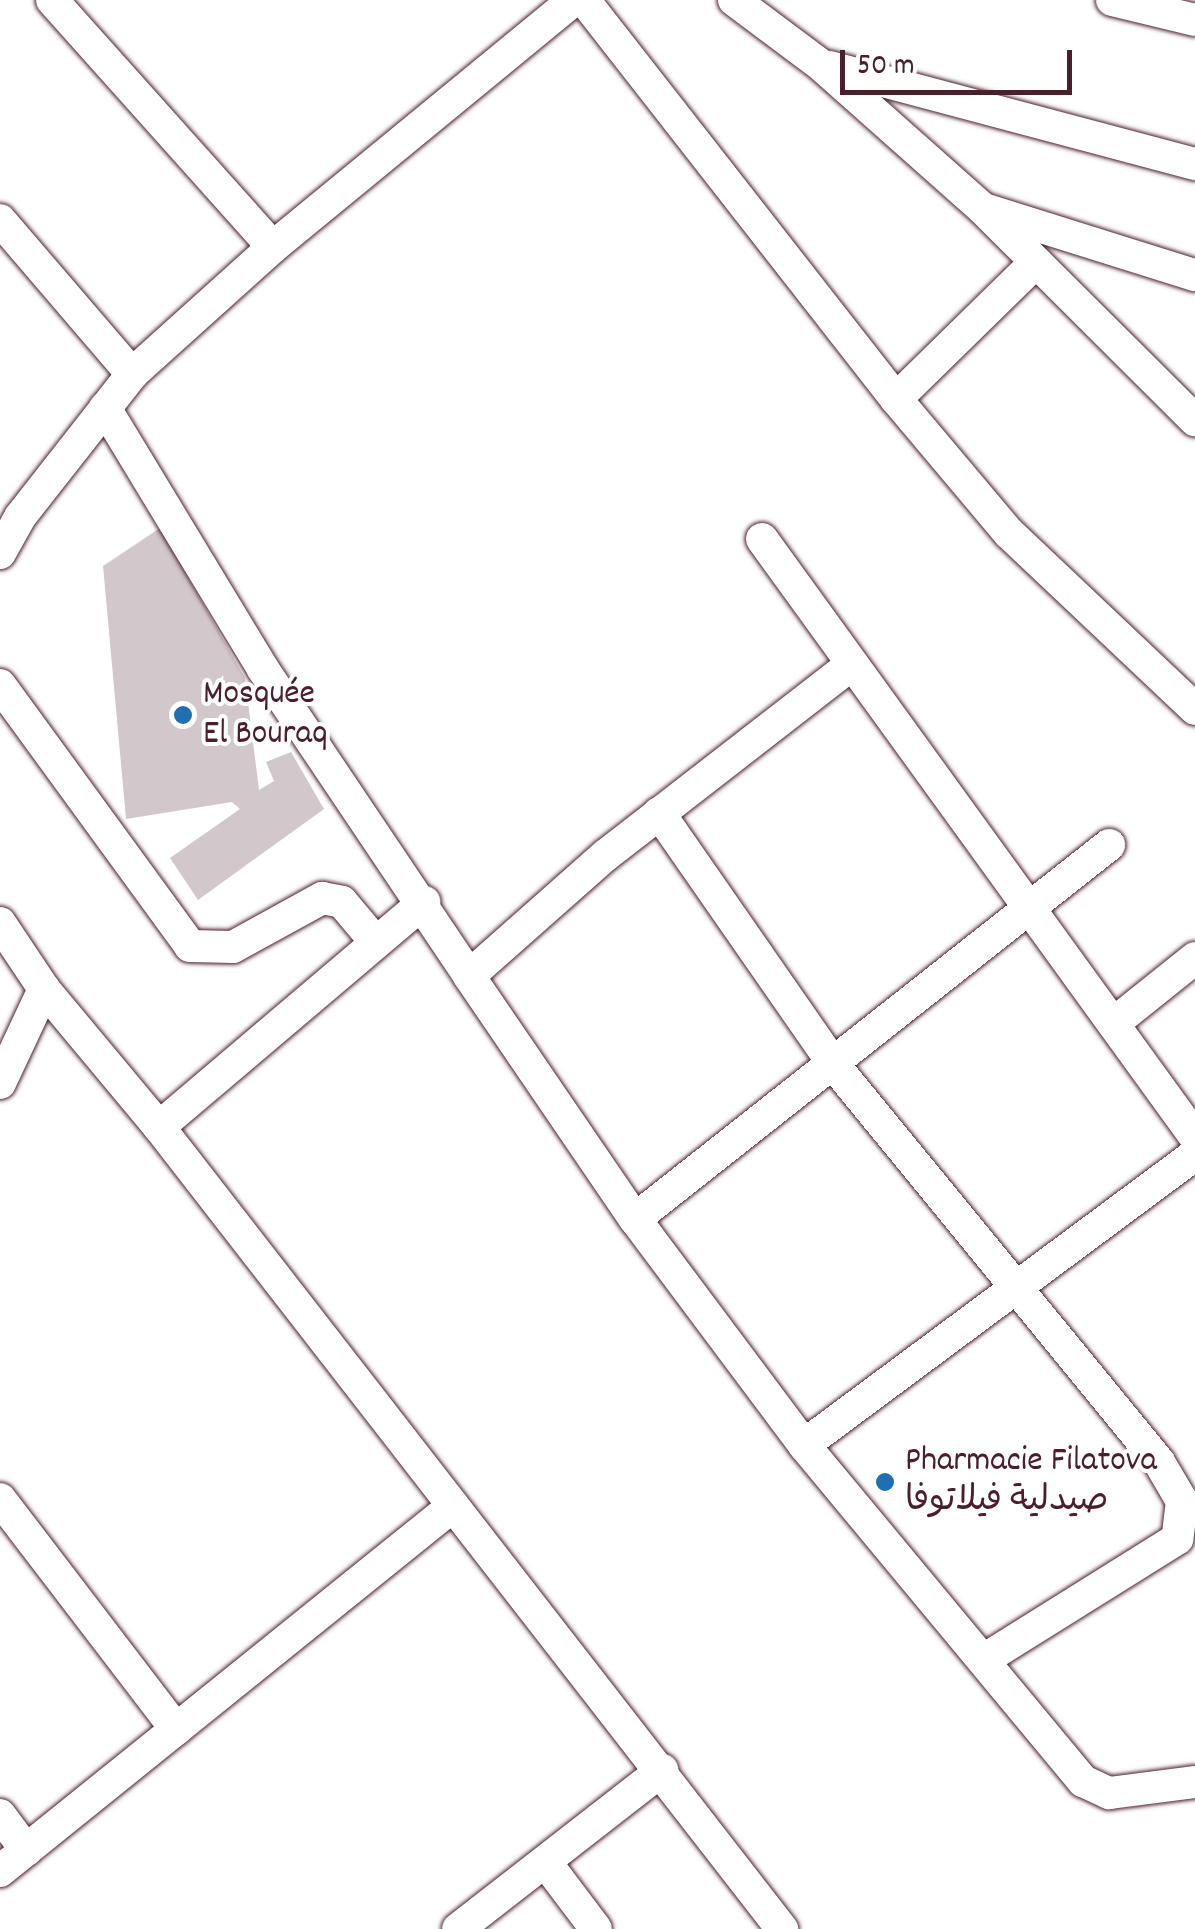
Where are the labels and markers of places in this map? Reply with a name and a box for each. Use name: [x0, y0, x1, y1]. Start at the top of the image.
place label: Mosquée El Bouraq: [203, 674, 327, 756]
marker: Mosquée El Bouraq: [172, 704, 194, 726]
place label: Pharmacie Filatova صيدلية فيلاتوفا: [905, 1441, 1157, 1523]
marker: Pharmacie Filatova صيدلية فيلاتوفا: [874, 1471, 896, 1493]

